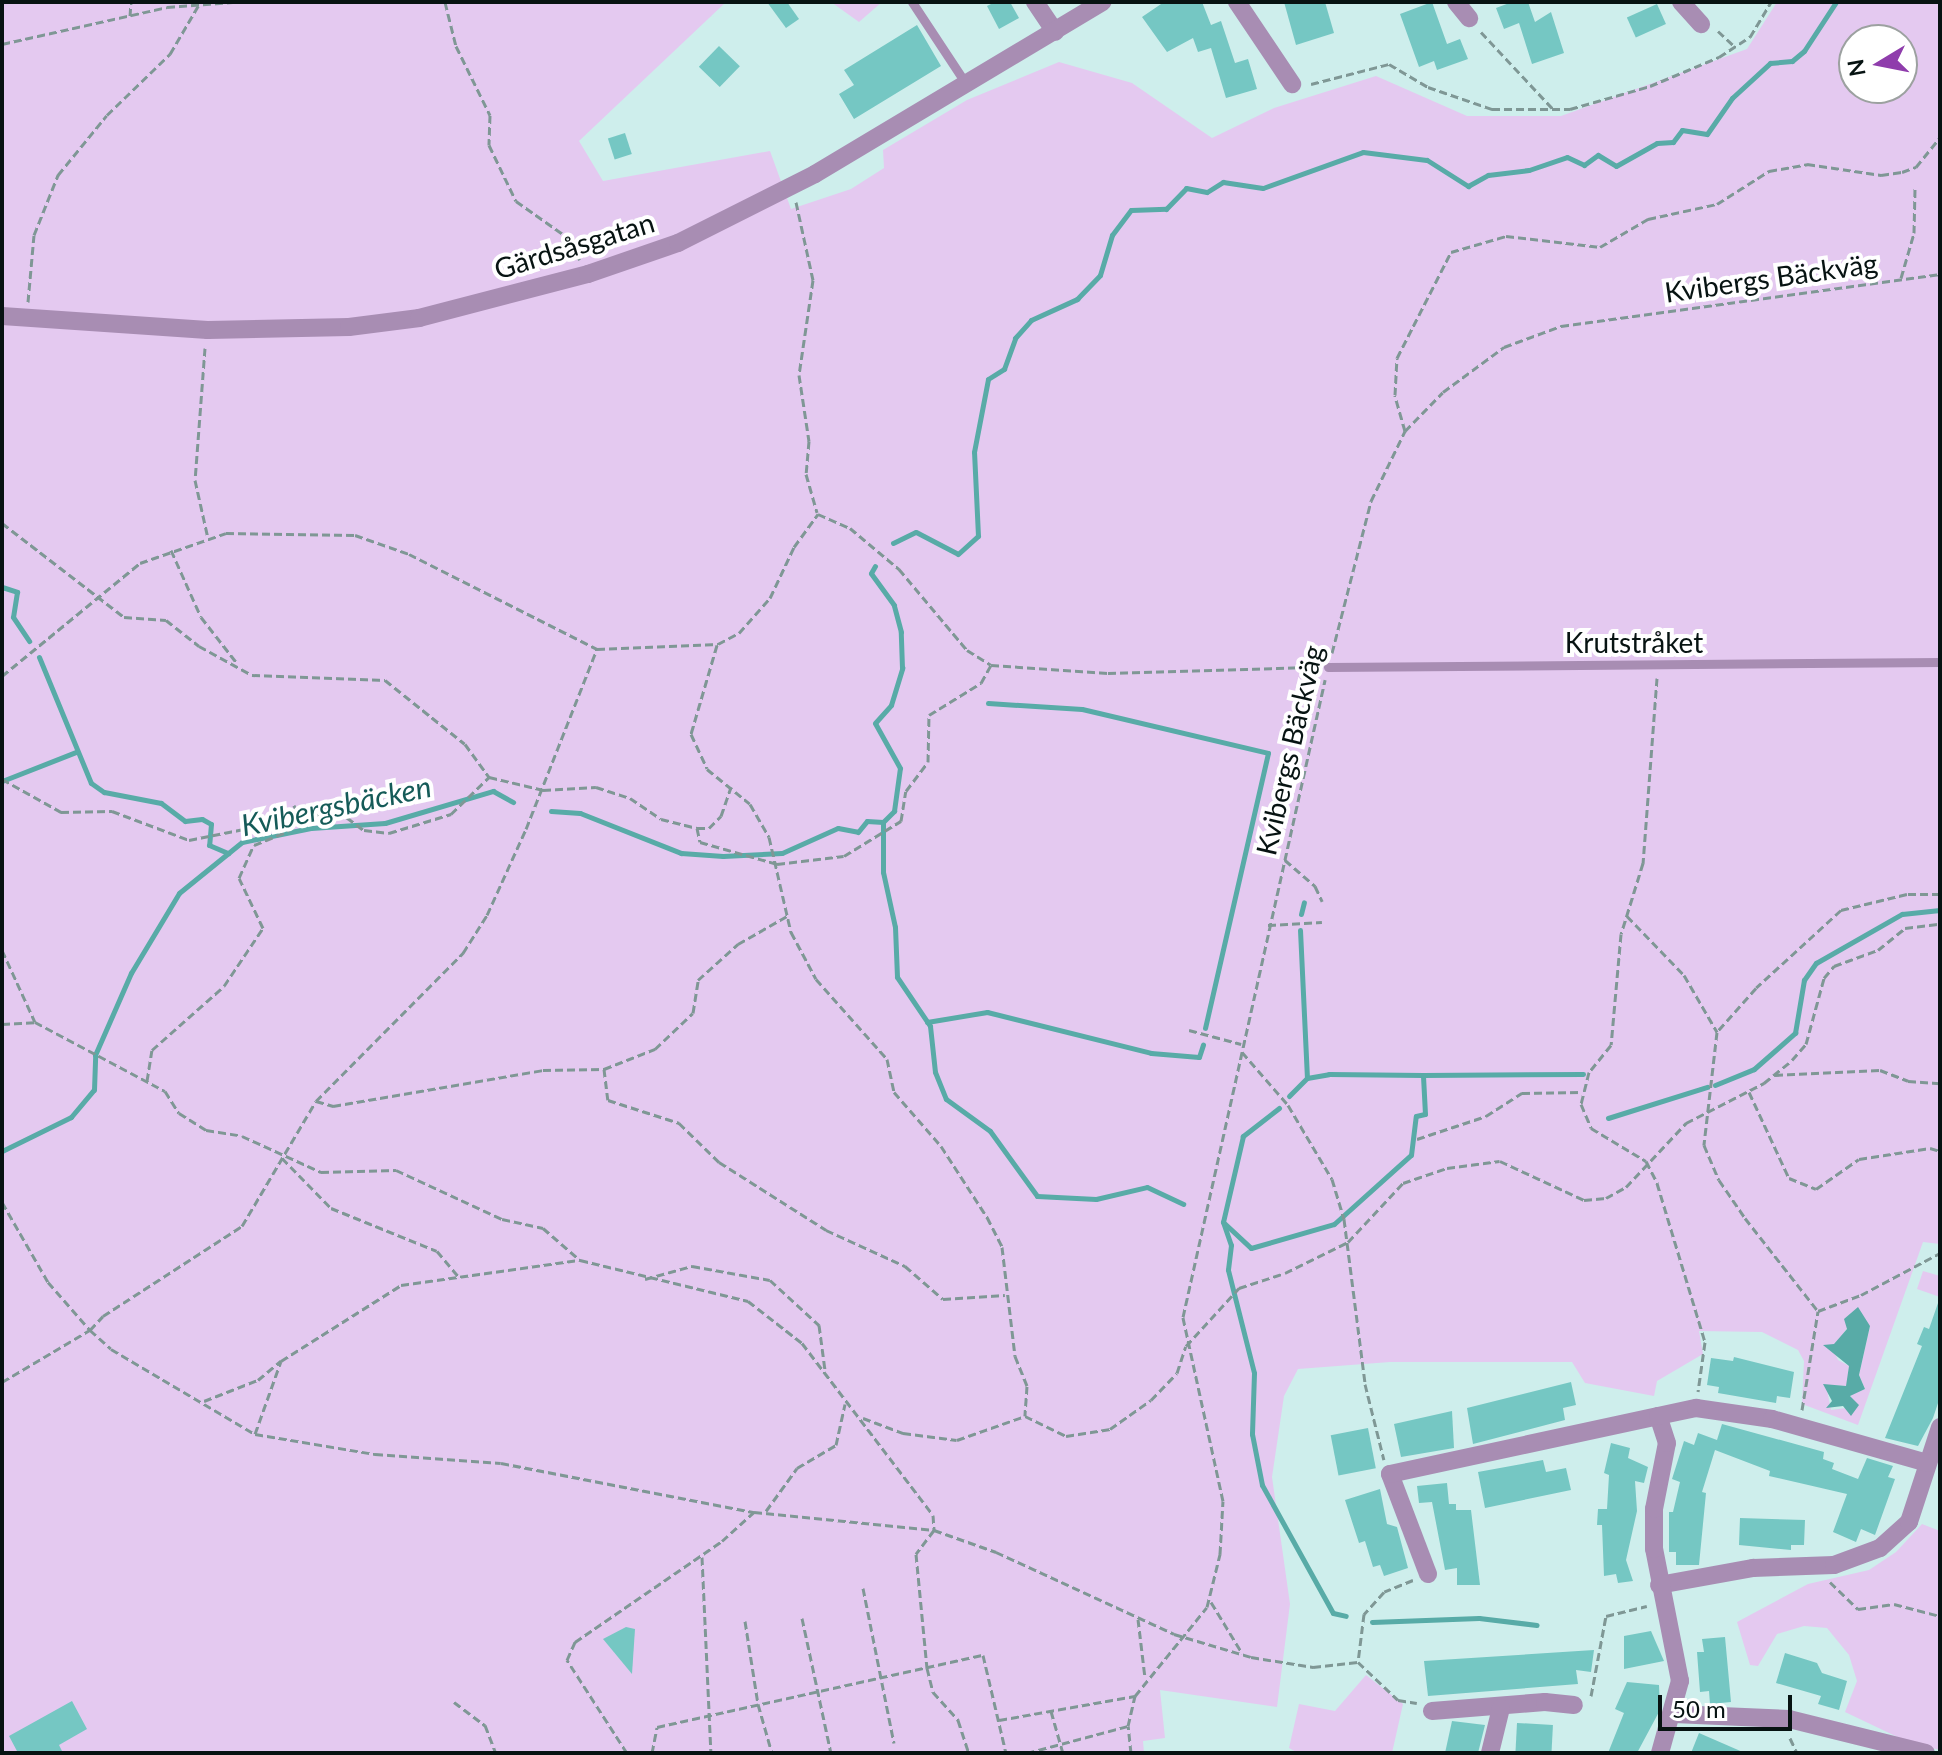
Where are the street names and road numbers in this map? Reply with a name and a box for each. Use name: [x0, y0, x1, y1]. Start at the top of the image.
street label: Gärdsåsgatan: [490, 205, 658, 285]
street label: Kvibergs Bäckväg: [1662, 245, 1880, 309]
street label: Krutstråket: [1565, 625, 1703, 659]
street label: Kvibergs Bäckväg: [1249, 642, 1329, 858]

